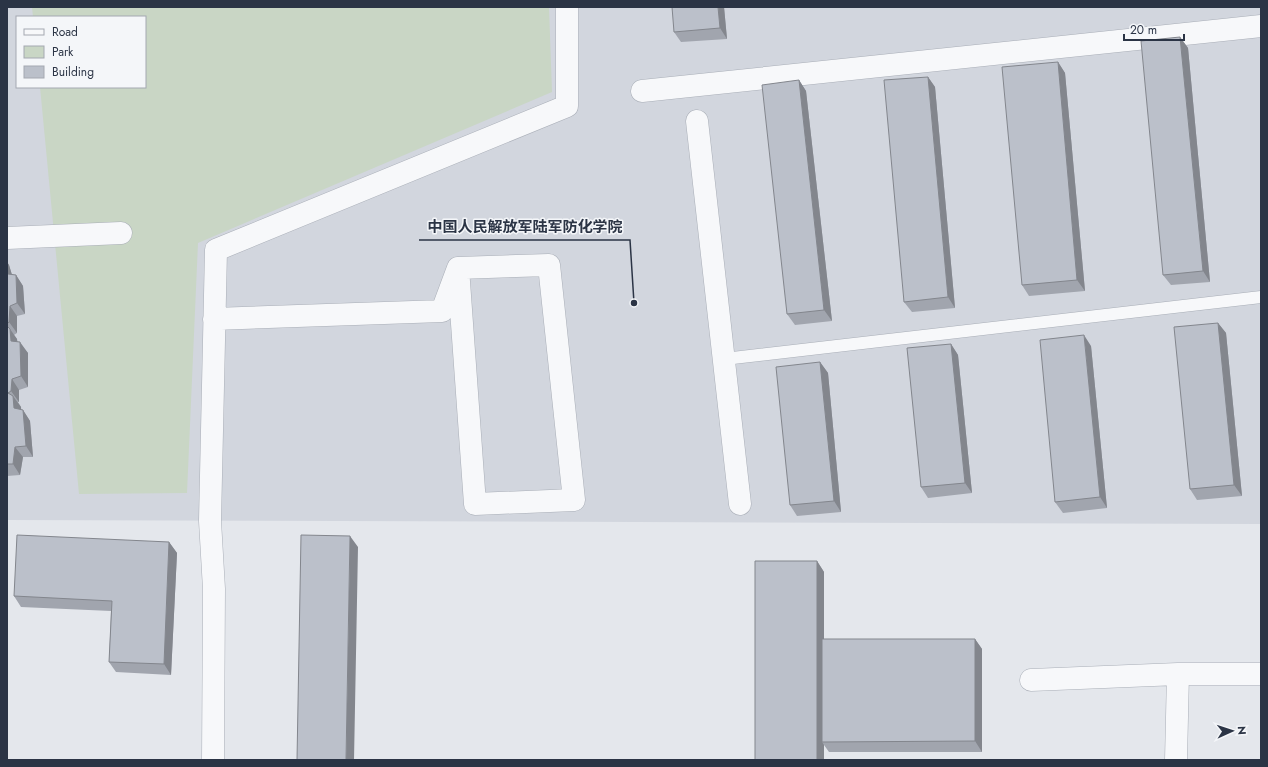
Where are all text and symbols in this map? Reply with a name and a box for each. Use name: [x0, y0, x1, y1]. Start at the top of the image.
legend: [16, 16, 146, 88]
scale bar: [1124, 16, 1184, 42]
text: 20 m: [1130, 21, 1157, 39]
text: Road: [52, 23, 78, 41]
text: Park: [52, 43, 74, 61]
text: Building: [52, 63, 94, 81]
callout: 中国人民解放军陆军防化学院: [419, 213, 630, 240]
text: 中国人民解放军陆军防化学院: [427, 216, 623, 238]
north arrow: [1212, 711, 1252, 751]
text: N: [1234, 726, 1250, 735]

